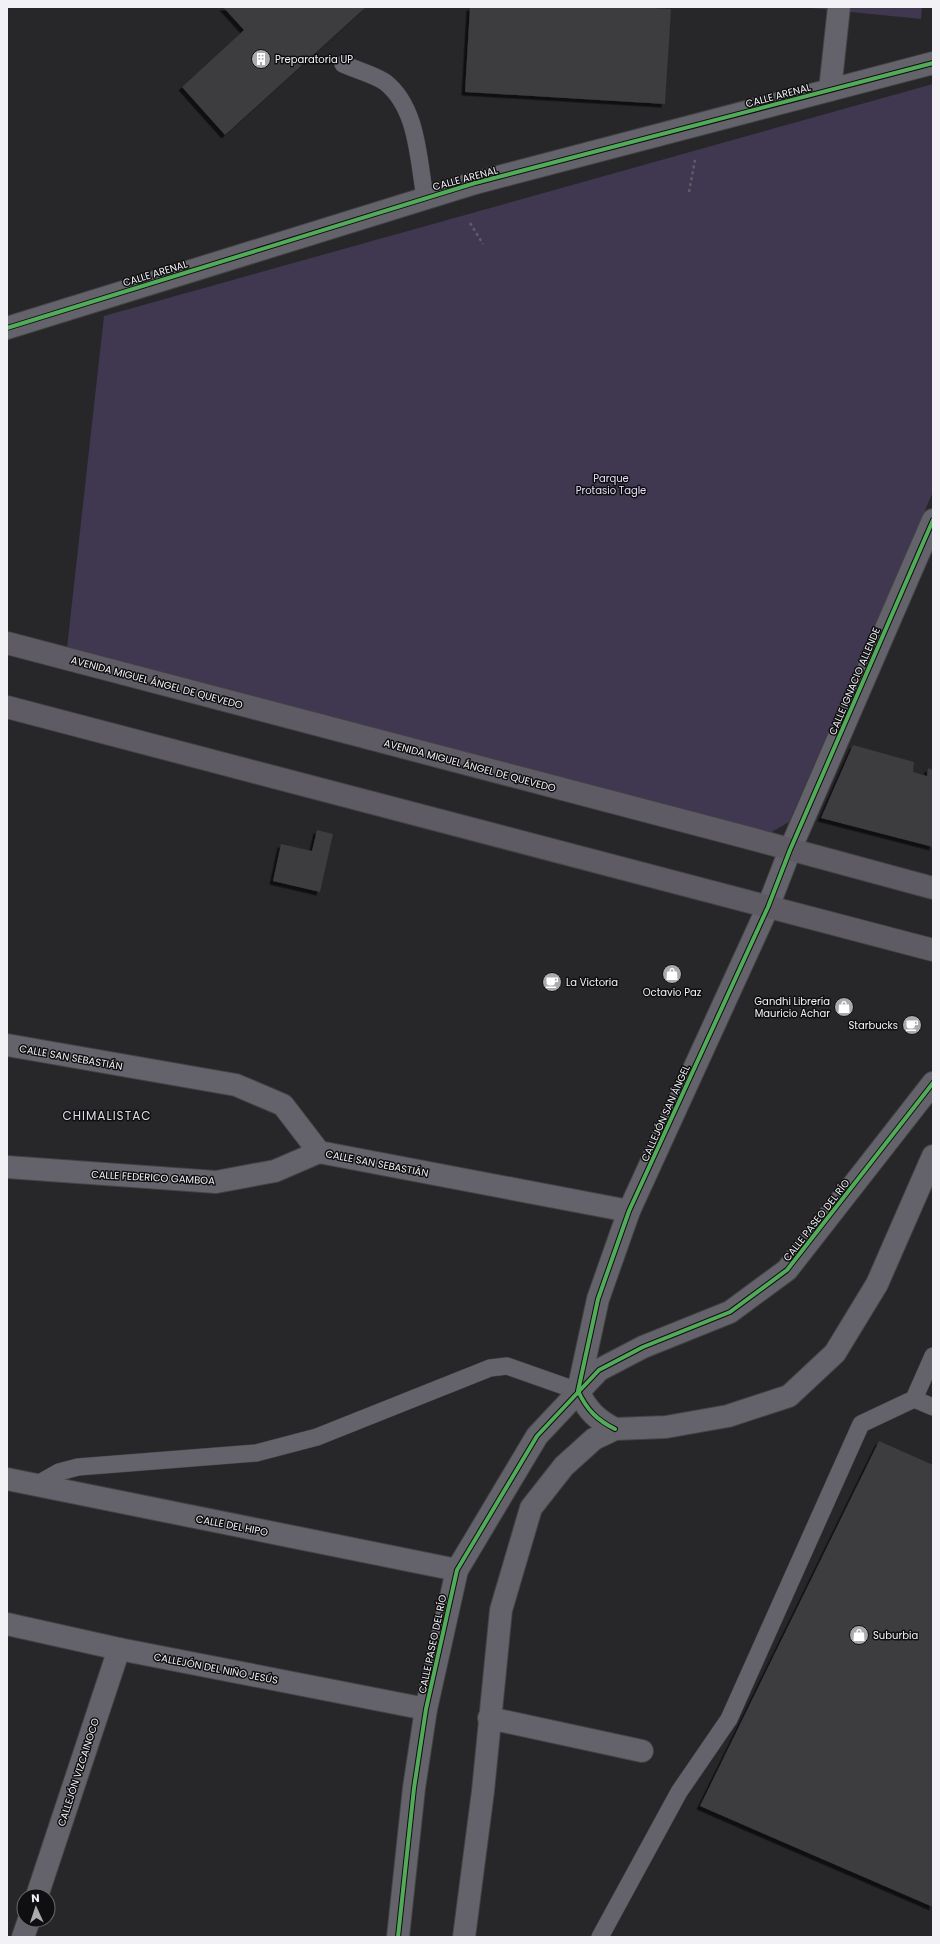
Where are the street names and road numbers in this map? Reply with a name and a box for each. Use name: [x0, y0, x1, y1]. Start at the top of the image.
street label: CALLE ARENAL: [744, 79, 813, 111]
street label: CALLE ARENAL: [431, 162, 500, 194]
street label: CALLE ARENAL: [121, 256, 190, 290]
street label: CALLE IGNACIO ALLENDE: [825, 625, 884, 737]
street label: AVENIDA MIGUEL ÁNGEL DE QUEVEDO: [69, 652, 245, 713]
street label: AVENIDA MIGUEL ÁNGEL DE QUEVEDO: [382, 735, 558, 796]
street label: CALLE SAN SEBASTIÁN: [18, 1041, 124, 1074]
street label: CALLEJÓN SAN ÁNGEL: [637, 1062, 694, 1164]
street label: CALLE SAN SEBASTIÁN: [324, 1146, 430, 1181]
street label: CALLE FEDERICO GAMBOA: [91, 1167, 215, 1188]
street label: CALLE PASEO DEL RÍO: [780, 1176, 853, 1265]
street label: CALLE DEL HIPO: [195, 1511, 269, 1540]
street label: CALLE PASEO DEL RÍO: [415, 1593, 450, 1695]
street label: CALLEJÓN DEL NIÑO JESÚS: [153, 1649, 279, 1688]
street label: CALLEJÓN VIZCAINOCO: [54, 1716, 103, 1828]

